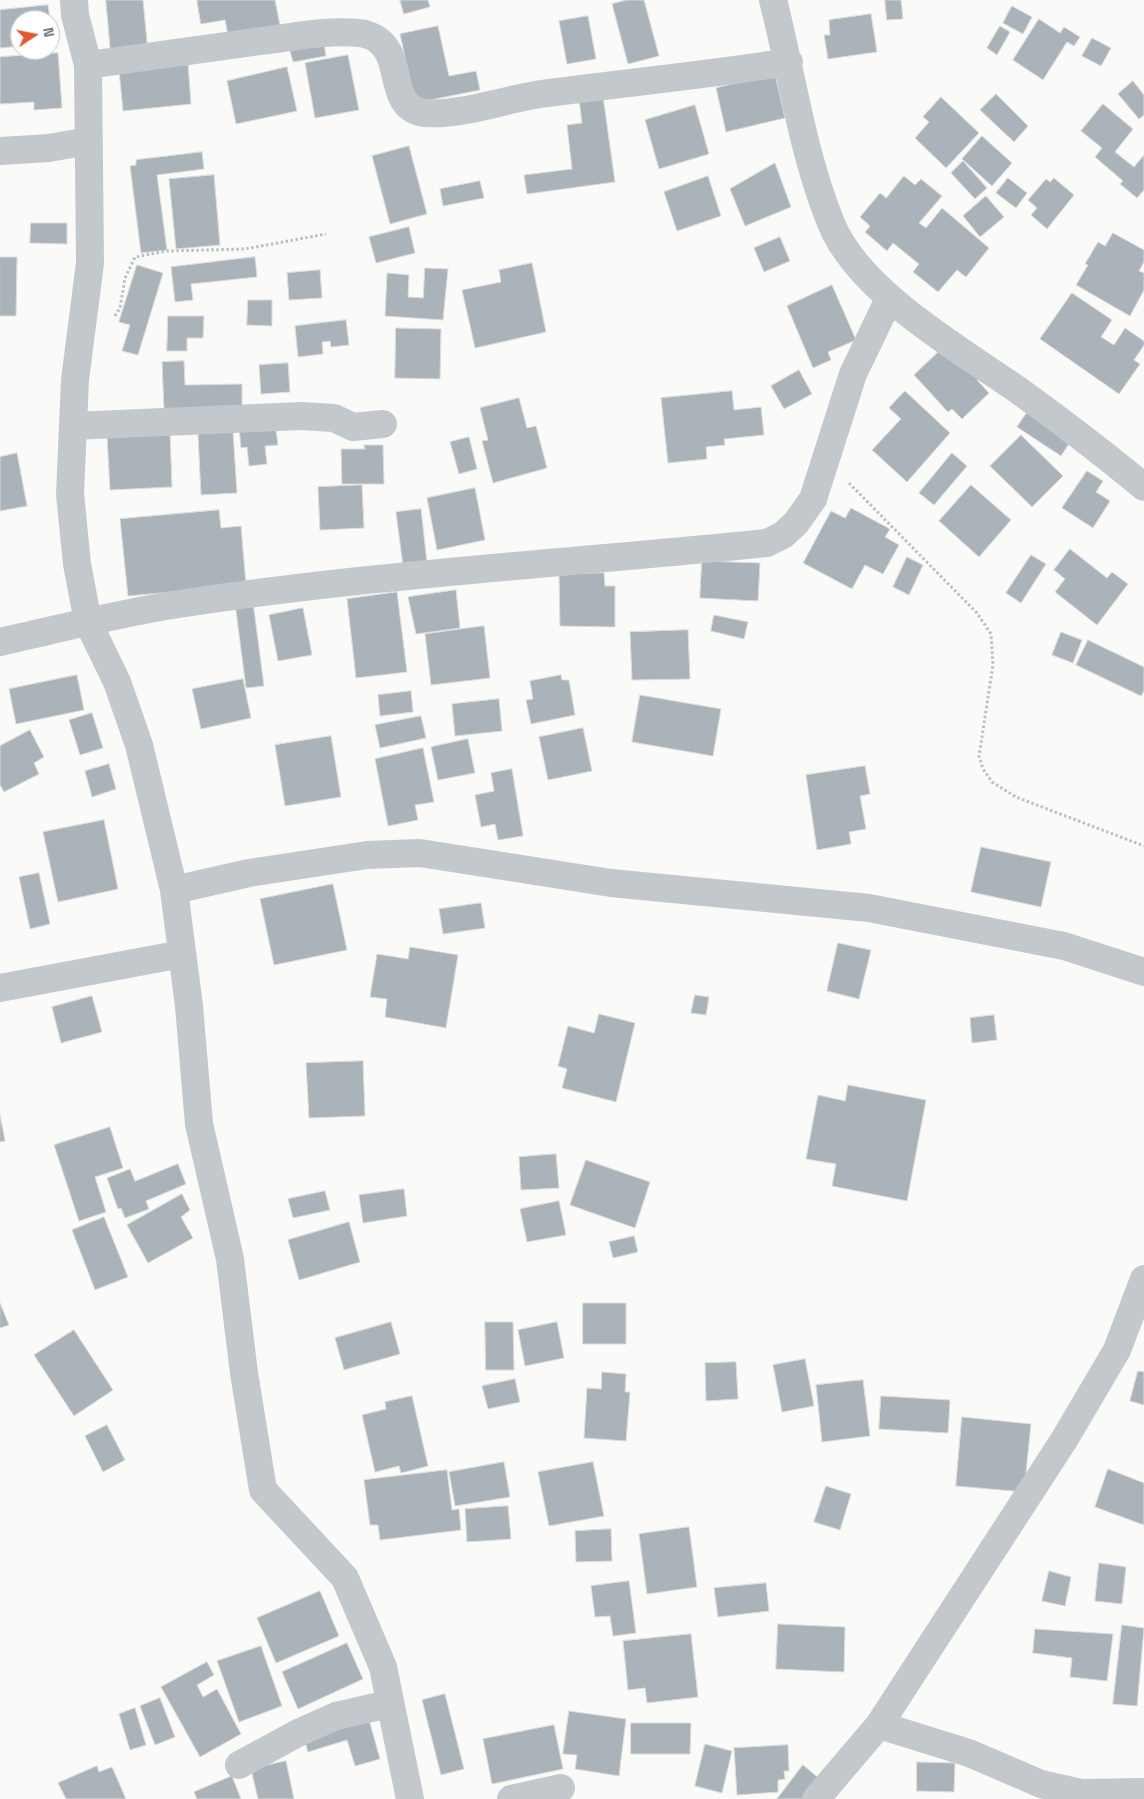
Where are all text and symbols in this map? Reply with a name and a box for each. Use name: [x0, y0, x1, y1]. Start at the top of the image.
north arrow: [10, 10, 60, 60]
text: N: [39, 26, 58, 39]

